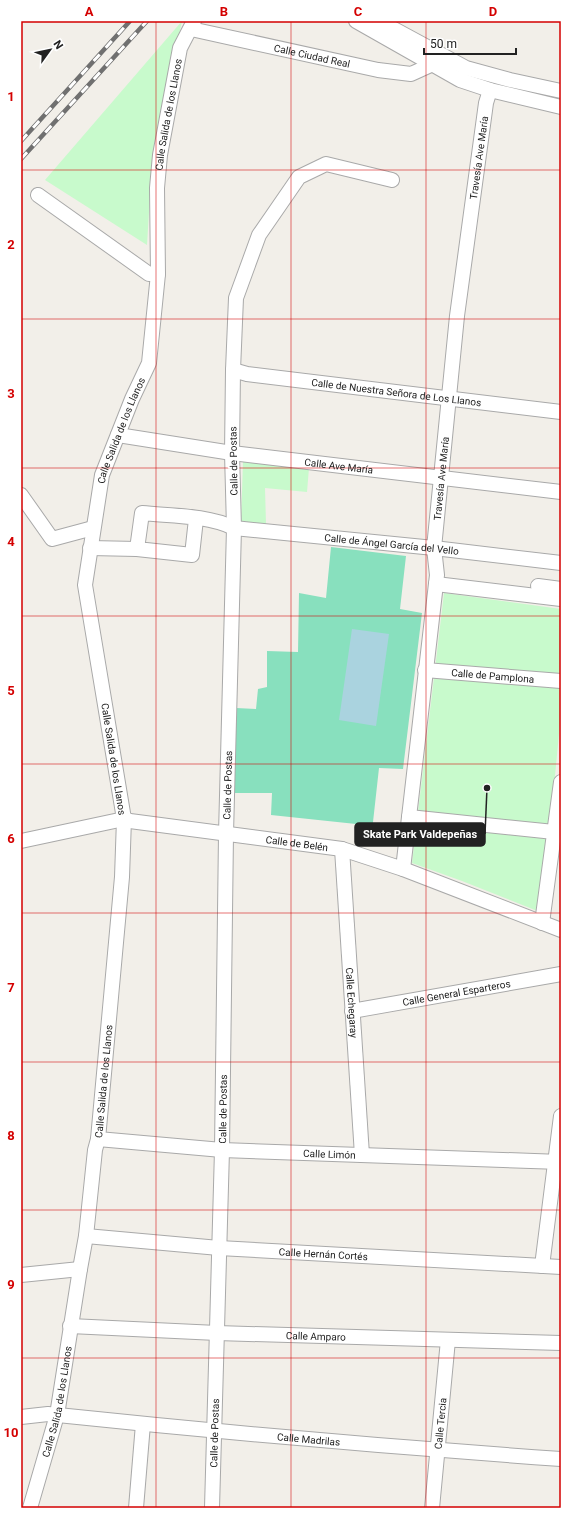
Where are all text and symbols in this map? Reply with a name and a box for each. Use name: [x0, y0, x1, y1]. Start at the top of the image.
text: A: [85, 4, 94, 19]
text: B: [220, 4, 228, 19]
text: C: [354, 4, 363, 19]
text: D: [489, 4, 497, 19]
north arrow: [30, 30, 70, 70]
scale bar: [424, 30, 516, 56]
text: 50 m: [430, 37, 457, 51]
text: N: [50, 38, 66, 52]
street label: Calle Ciudad Real: [273, 42, 351, 70]
street label: Calle Salida de los Llanos: [154, 58, 184, 171]
text: 1: [7, 89, 15, 104]
street label: Travesía Ave María: [468, 115, 490, 200]
text: 2: [7, 237, 15, 252]
street label: Calle Salida de los Llanos: [96, 376, 147, 484]
street label: Calle de Nuestra Señora de Los Llanos: [311, 377, 482, 408]
text: 3: [7, 386, 15, 401]
street label: Calle de Postas: [227, 426, 240, 496]
street label: Travesía Ave María: [432, 436, 451, 521]
street label: Calle Ave María: [304, 457, 374, 476]
street label: Calle de Ángel García del Vello: [324, 532, 460, 557]
text: 4: [7, 534, 15, 549]
street label: Calle de Pamplona: [451, 667, 535, 685]
text: 5: [7, 683, 15, 698]
street label: Calle Salida de los Llanos: [99, 702, 128, 816]
street label: Calle de Postas: [221, 751, 234, 820]
callout: Skate Park Valdepeñas: [355, 823, 485, 846]
text: Skate Park Valdepeñas: [363, 828, 477, 841]
text: 6: [7, 831, 15, 846]
street label: Calle de Belén: [265, 834, 329, 853]
street label: Calle Echegaray: [344, 967, 359, 1039]
street label: Calle General Esparteros: [402, 978, 511, 1008]
text: 7: [7, 980, 15, 995]
street label: Calle Salida de los Llanos: [93, 1024, 114, 1138]
street label: Calle de Postas: [217, 1075, 229, 1144]
text: 8: [7, 1128, 15, 1143]
street label: Calle Limón: [303, 1148, 356, 1161]
street label: Calle Hernán Cortés: [278, 1246, 368, 1262]
text: 9: [7, 1277, 15, 1292]
street label: Calle Amparo: [286, 1330, 346, 1343]
street label: Calle Salida de los Llanos: [40, 1345, 74, 1458]
street label: Calle Tercia: [433, 1397, 448, 1450]
street label: Calle de Postas: [208, 1398, 221, 1468]
text: 10: [4, 1425, 18, 1440]
street label: Calle Madrilas: [277, 1431, 341, 1448]

